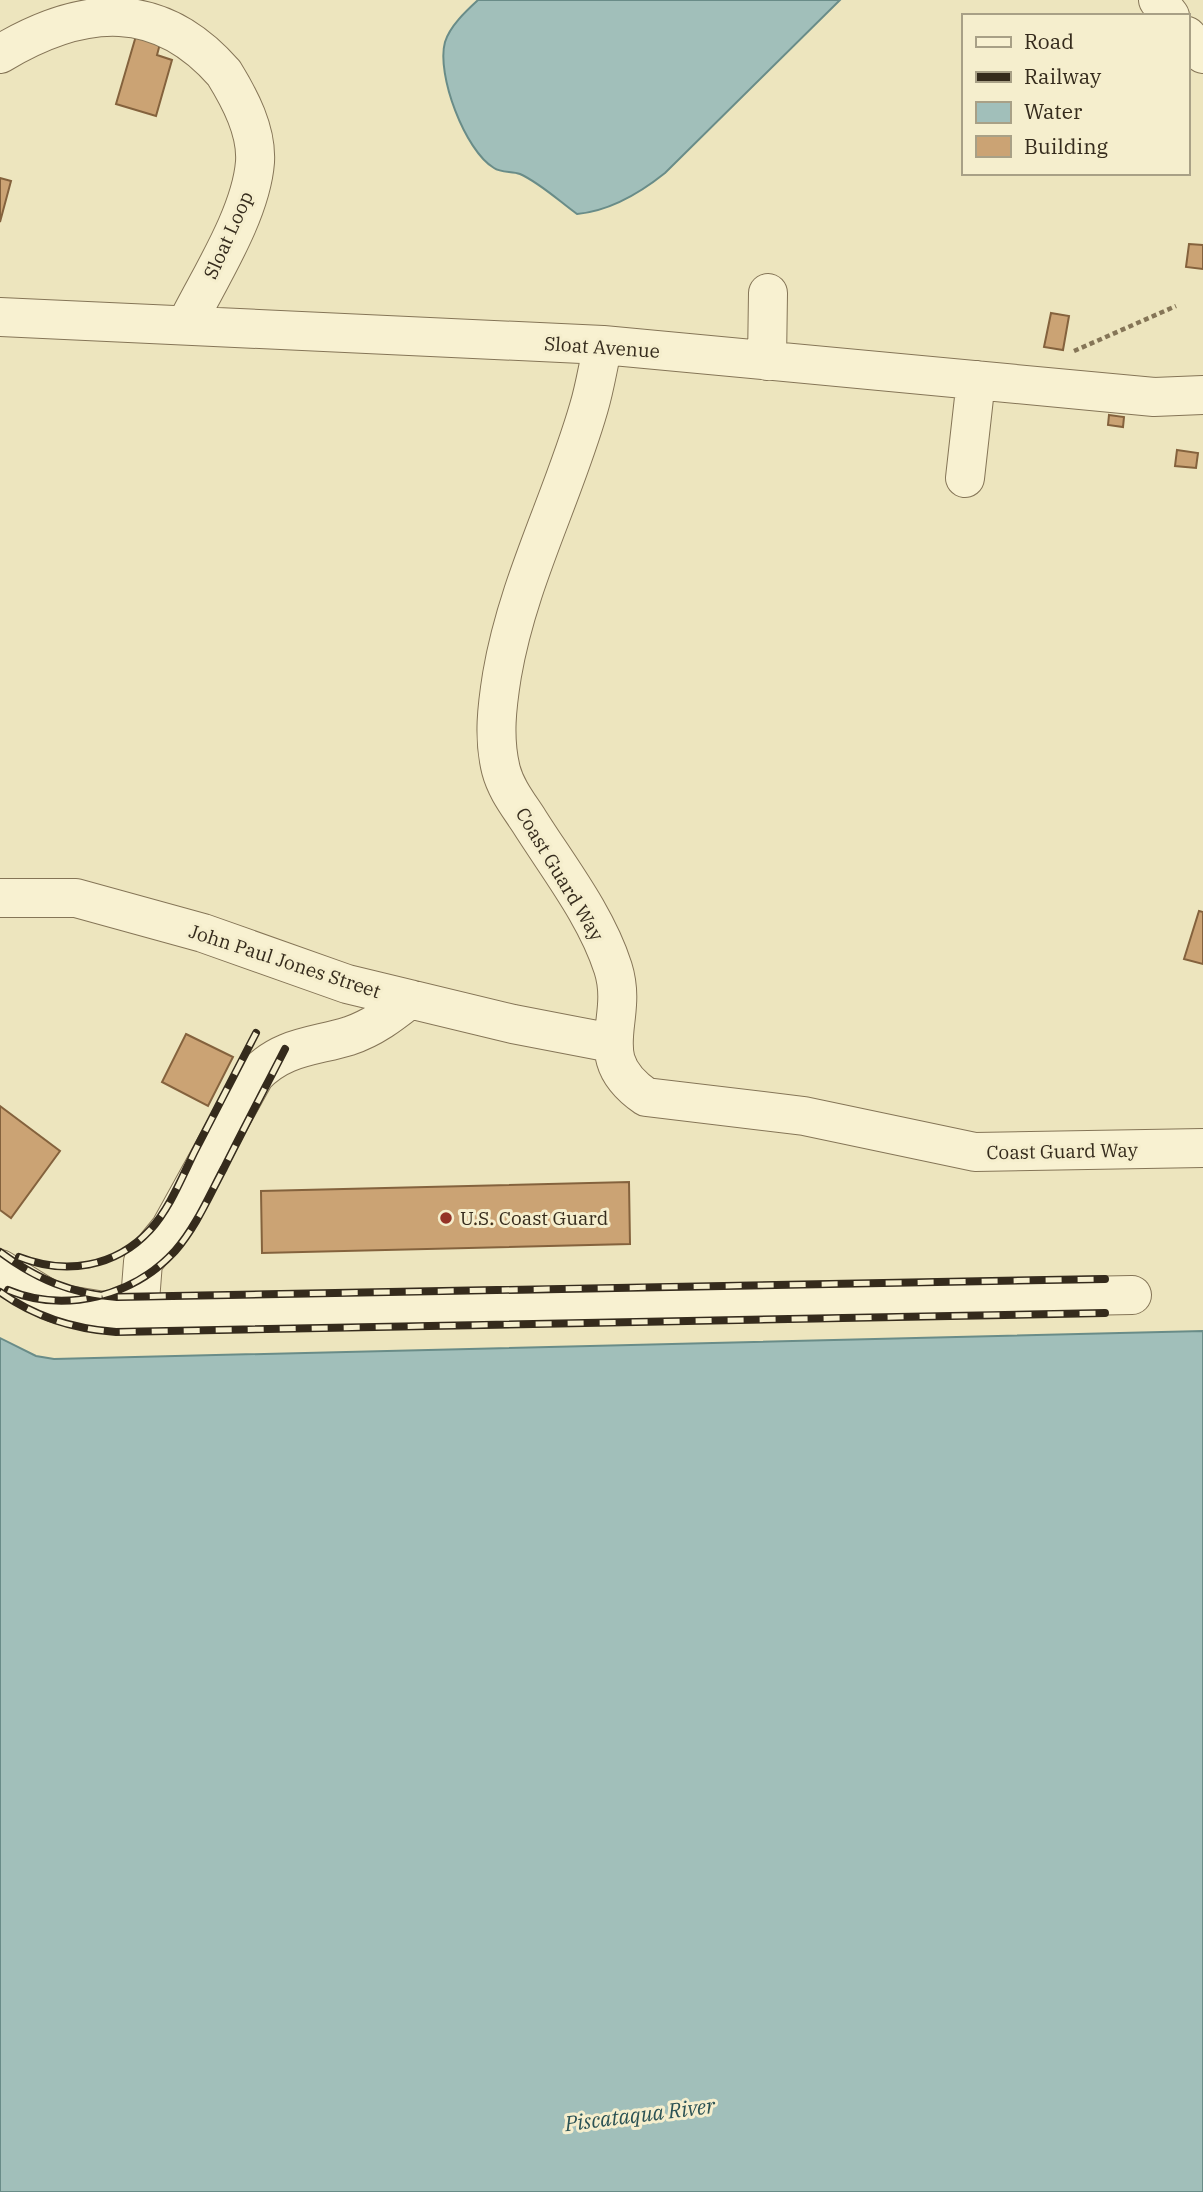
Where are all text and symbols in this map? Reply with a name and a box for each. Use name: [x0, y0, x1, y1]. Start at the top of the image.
legend: [962, 14, 1189, 175]
text: Road: [1024, 27, 1074, 55]
text: Railway: [1024, 62, 1102, 90]
text: Water: [1024, 97, 1083, 125]
text: Building: [1024, 132, 1109, 160]
street label: Sloat Loop: [198, 187, 258, 283]
street label: Sloat Avenue: [543, 331, 661, 363]
street label: Coast Guard Way: [511, 803, 610, 946]
street label: John Paul Jones Street: [186, 919, 384, 1003]
street label: Coast Guard Way: [986, 1138, 1139, 1164]
place label: U.S. Coast Guard: [460, 1206, 608, 1230]
marker: U.S. Coast Guard: [438, 1210, 454, 1226]
water label: Piscataqua River: [562, 2091, 718, 2137]

